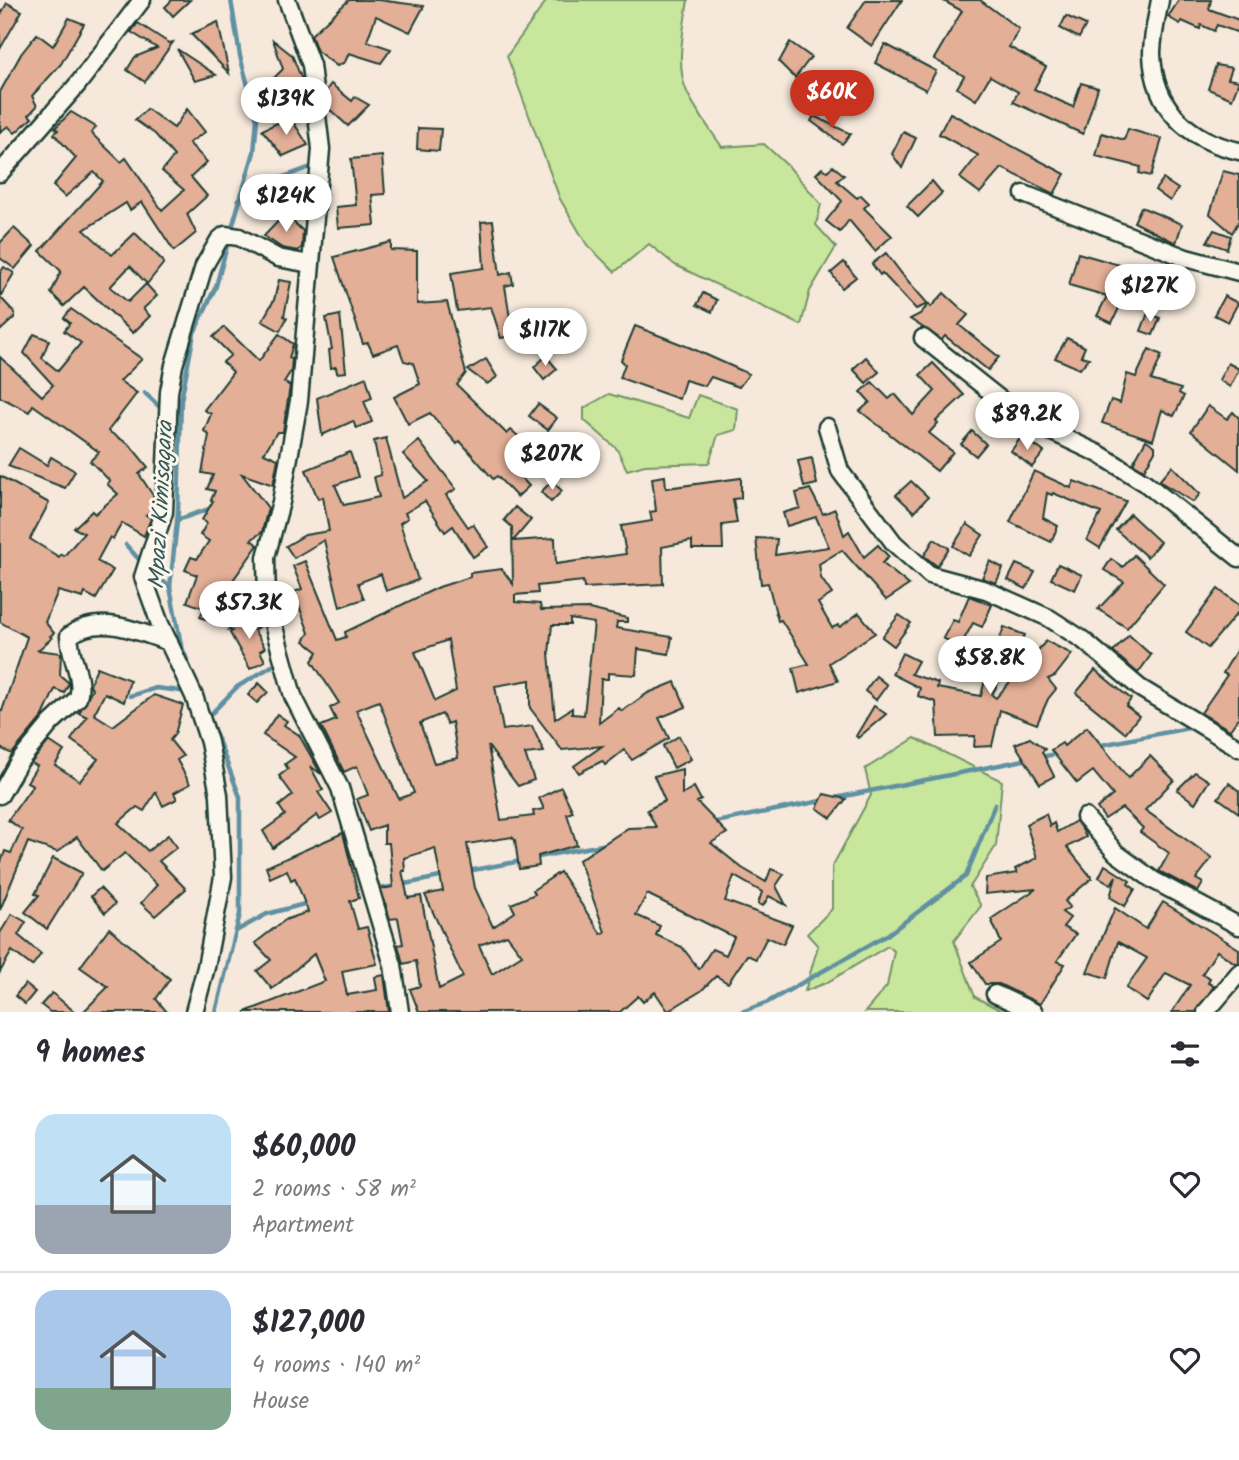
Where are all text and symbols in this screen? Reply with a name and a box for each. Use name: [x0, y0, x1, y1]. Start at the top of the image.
pin: $60K: [791, 71, 873, 130]
text: $60K: [806, 75, 858, 111]
pin: $139K: [237, 78, 335, 137]
text: $139K: [257, 82, 315, 118]
pin: $124K: [237, 174, 335, 234]
text: $124K: [256, 179, 316, 215]
pin: $127K: [1101, 264, 1199, 324]
text: $127K: [1121, 269, 1179, 305]
pin: $117K: [496, 308, 594, 368]
text: $117K: [519, 313, 571, 349]
pin: $89.2K: [970, 392, 1084, 452]
text: $89.2K: [991, 397, 1063, 433]
water label: Mpazi Kimisagara: [140, 418, 184, 590]
pin: $207K: [503, 433, 601, 492]
text: $207K: [520, 437, 584, 473]
pin: $57.3K: [192, 582, 306, 641]
text: $57.3K: [215, 586, 283, 622]
pin: $58.8K: [933, 636, 1047, 696]
text: $58.8K: [954, 641, 1026, 677]
text: 9 homes: [35, 1030, 146, 1078]
icon: filters: [1166, 1035, 1204, 1073]
text: $60,000: [252, 1124, 355, 1172]
icon: home: [91, 1142, 175, 1226]
icon: heart: [1166, 1165, 1204, 1203]
text: 2 rooms · 58 m²: [252, 1172, 416, 1208]
text: Apartment: [252, 1208, 354, 1244]
text: $127,000: [252, 1300, 365, 1348]
icon: home: [91, 1318, 175, 1402]
icon: heart: [1166, 1341, 1204, 1379]
text: 4 rooms · 140 m²: [252, 1348, 420, 1384]
text: House: [252, 1384, 309, 1420]

